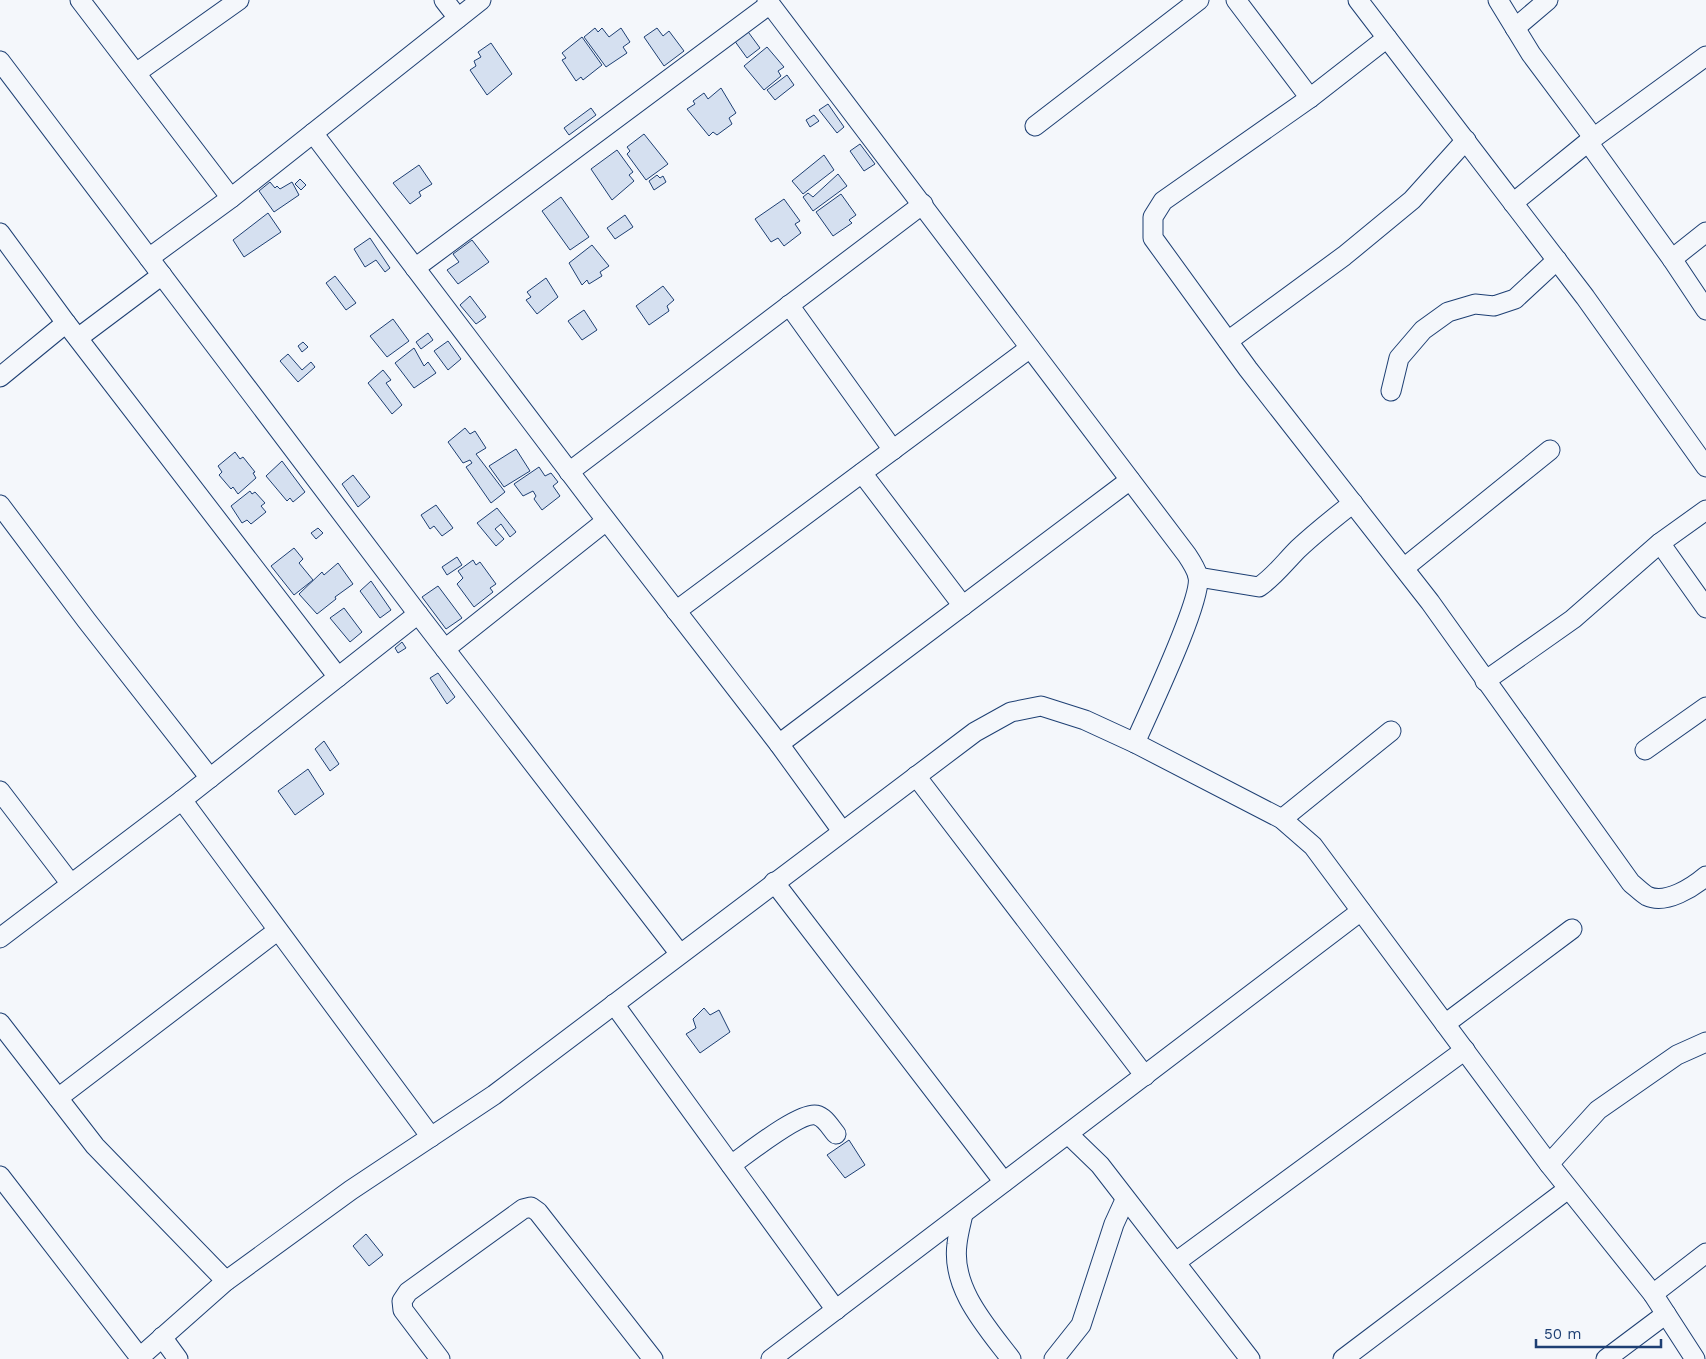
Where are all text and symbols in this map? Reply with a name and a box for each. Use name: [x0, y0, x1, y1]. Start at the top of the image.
scale bar: [1536, 1316, 1661, 1348]
text: 50 m: [1544, 1325, 1581, 1343]

